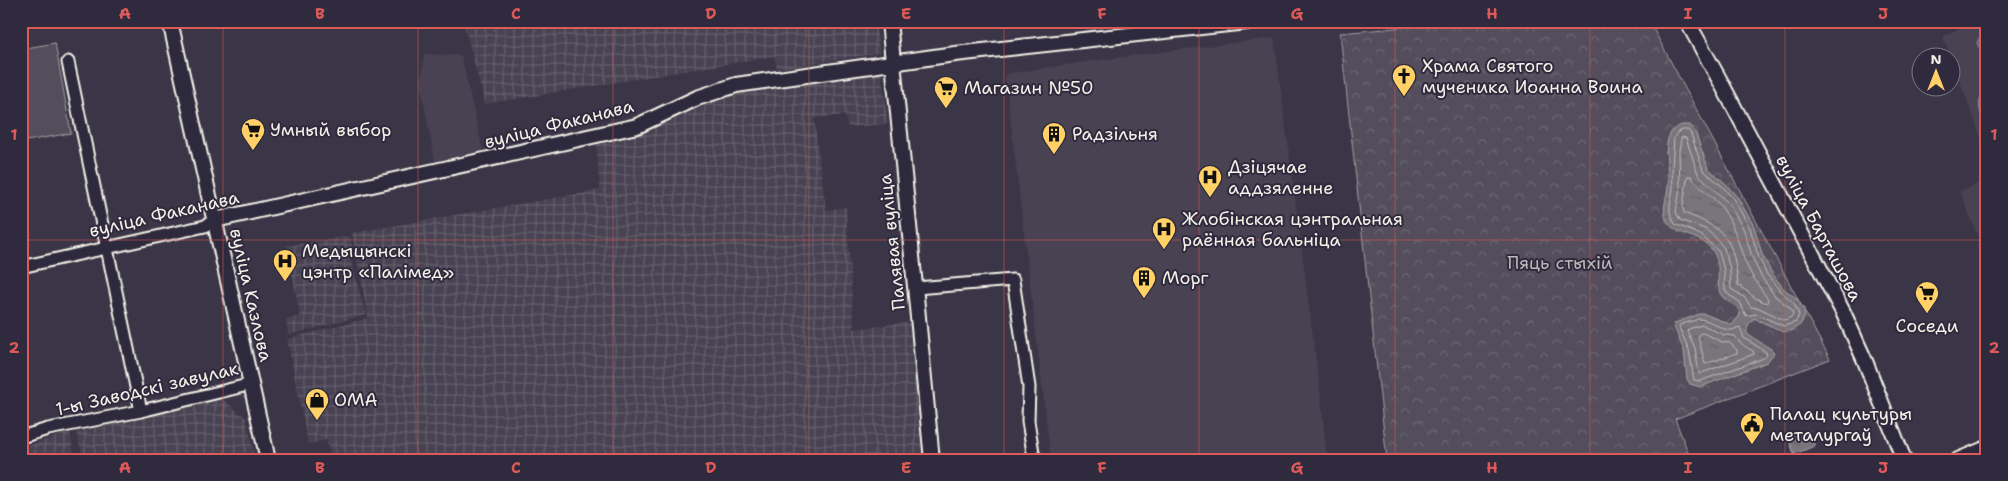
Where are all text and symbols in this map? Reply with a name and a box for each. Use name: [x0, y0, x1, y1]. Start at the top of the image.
text: A: [119, 3, 131, 24]
text: B: [315, 3, 325, 24]
text: C: [511, 3, 521, 24]
text: D: [705, 3, 717, 24]
text: E: [901, 3, 911, 24]
text: F: [1097, 3, 1107, 24]
text: G: [1291, 3, 1304, 24]
text: H: [1486, 3, 1498, 24]
text: I: [1684, 3, 1693, 24]
text: J: [1878, 3, 1888, 24]
north arrow: [1910, 48, 1960, 98]
text: N: [1930, 50, 1942, 68]
place label: Храма Святого мученика Иоанна Воина: [1422, 54, 1643, 99]
church icon: Храма Святого мученика Иоанна Воина: [1391, 63, 1417, 97]
supermarket icon: Магазин №50: [933, 75, 959, 109]
place label: Магазин №50: [964, 76, 1094, 100]
street label: вуліца Факанава: [482, 94, 636, 154]
supermarket icon: Умный выбор: [240, 117, 266, 151]
place label: Умный выбор: [270, 118, 391, 142]
building icon: Радзільня: [1041, 121, 1067, 155]
place label: Радзільня: [1072, 122, 1158, 146]
text: 1: [10, 124, 18, 145]
text: 1: [1990, 124, 1998, 145]
street label: вуліца Барташова: [1770, 151, 1868, 305]
place label: Дзіцячае аддзяленне: [1228, 155, 1333, 200]
hospital icon: Дзіцячае аддзяленне: [1197, 164, 1223, 198]
street label: Палявая вуліца: [873, 173, 911, 311]
street label: вуліца Факанава: [87, 185, 241, 243]
place label: Жлобінская цэнтральная раённая бальніца: [1182, 207, 1403, 252]
hospital icon: Жлобінская цэнтральная раённая бальніца: [1151, 216, 1177, 250]
street label: вуліца Казлова: [224, 226, 278, 364]
place label: Медыцынскі цэнтр «Палімед»: [302, 239, 454, 284]
hospital icon: Медыцынскі цэнтр «Палімед»: [272, 248, 298, 282]
park label: Пяць стыхій: [1507, 251, 1613, 275]
building icon: Морг: [1131, 265, 1157, 299]
place label: Морг: [1162, 266, 1209, 290]
supermarket icon: Соседи: [1914, 280, 1940, 314]
place label: Соседи: [1896, 314, 1959, 338]
text: 2: [8, 337, 20, 358]
text: 2: [1988, 337, 2000, 358]
street label: 1-ы Заводскі завулак: [53, 356, 241, 422]
shop icon: ОМА: [304, 387, 330, 421]
place label: ОМА: [334, 388, 378, 412]
place label: Палац культуры металургаў: [1770, 402, 1912, 447]
public building icon: Палац культуры металургаў: [1739, 411, 1765, 445]
text: A: [119, 457, 131, 478]
text: B: [315, 457, 325, 478]
text: C: [511, 457, 521, 478]
text: D: [705, 457, 717, 478]
text: E: [901, 457, 911, 478]
text: F: [1097, 457, 1107, 478]
text: G: [1291, 457, 1304, 478]
text: H: [1486, 457, 1498, 478]
text: I: [1684, 457, 1693, 478]
text: J: [1878, 457, 1888, 478]

